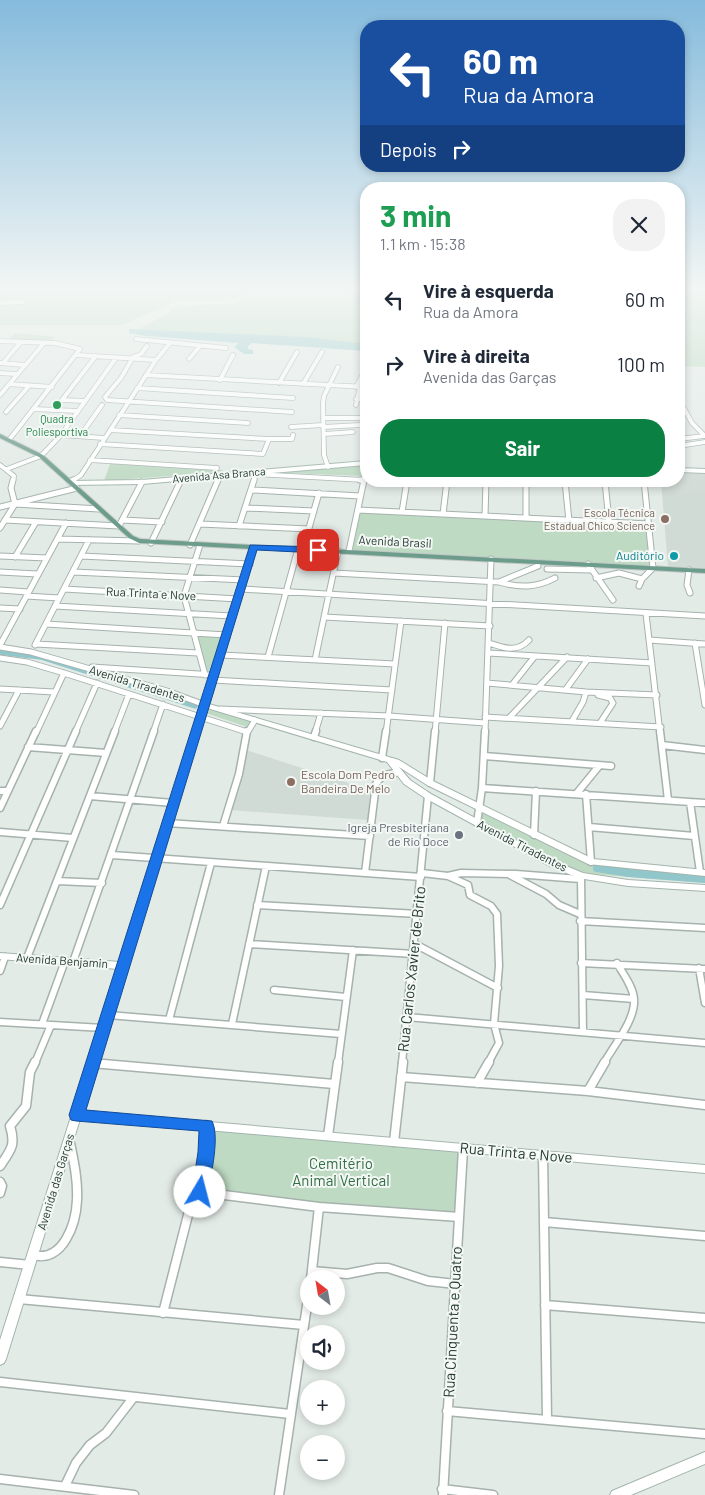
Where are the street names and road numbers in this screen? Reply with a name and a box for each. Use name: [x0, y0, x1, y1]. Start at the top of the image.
street label: Avenida Asa Branca: [172, 464, 266, 485]
street label: Avenida Brasil: [358, 532, 432, 550]
street label: Rua Trinta e Nove: [106, 584, 197, 602]
street label: Avenida Tiradentes: [88, 662, 187, 704]
street label: Avenida Tiradentes: [475, 816, 570, 874]
street label: Rua Carlos Xavier de Brito: [393, 885, 429, 1053]
street label: Avenida Benjamin: [16, 950, 109, 970]
street label: Avenida das Garças: [34, 1132, 76, 1232]
street label: Rua Trinta e Nove: [459, 1138, 573, 1166]
street label: Rua Cinquenta e Quatro: [439, 1246, 465, 1398]

